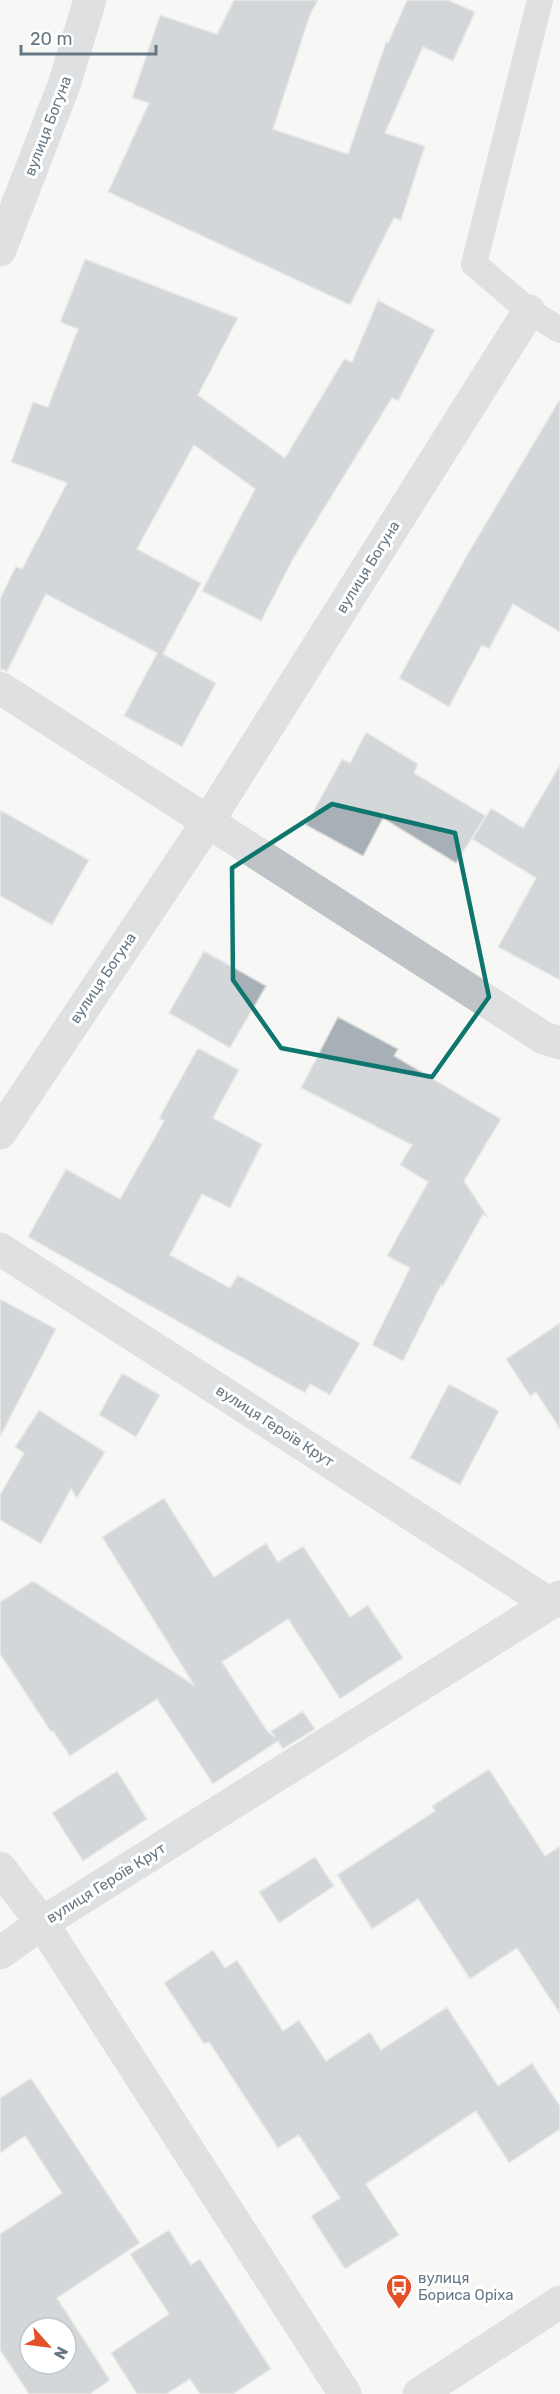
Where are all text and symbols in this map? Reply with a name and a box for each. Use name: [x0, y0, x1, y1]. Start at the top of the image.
scale bar: [21, 18, 156, 56]
text: 20 m: [30, 28, 72, 50]
street label: вулиця Богуна: [21, 74, 75, 178]
street label: вулиця Богуна: [332, 518, 404, 616]
street label: вулиця Богуна: [66, 929, 140, 1027]
street label: вулиця Героїв Крут: [213, 1381, 338, 1471]
street label: вулиця Героїв Крут: [43, 1839, 169, 1927]
place label: вулиця Бориса Оріха: [418, 2269, 514, 2304]
bus stop icon: вулиця Бориса Оріха: [384, 2272, 414, 2310]
north arrow: [18, 2316, 78, 2376]
text: N: [50, 2343, 72, 2362]

